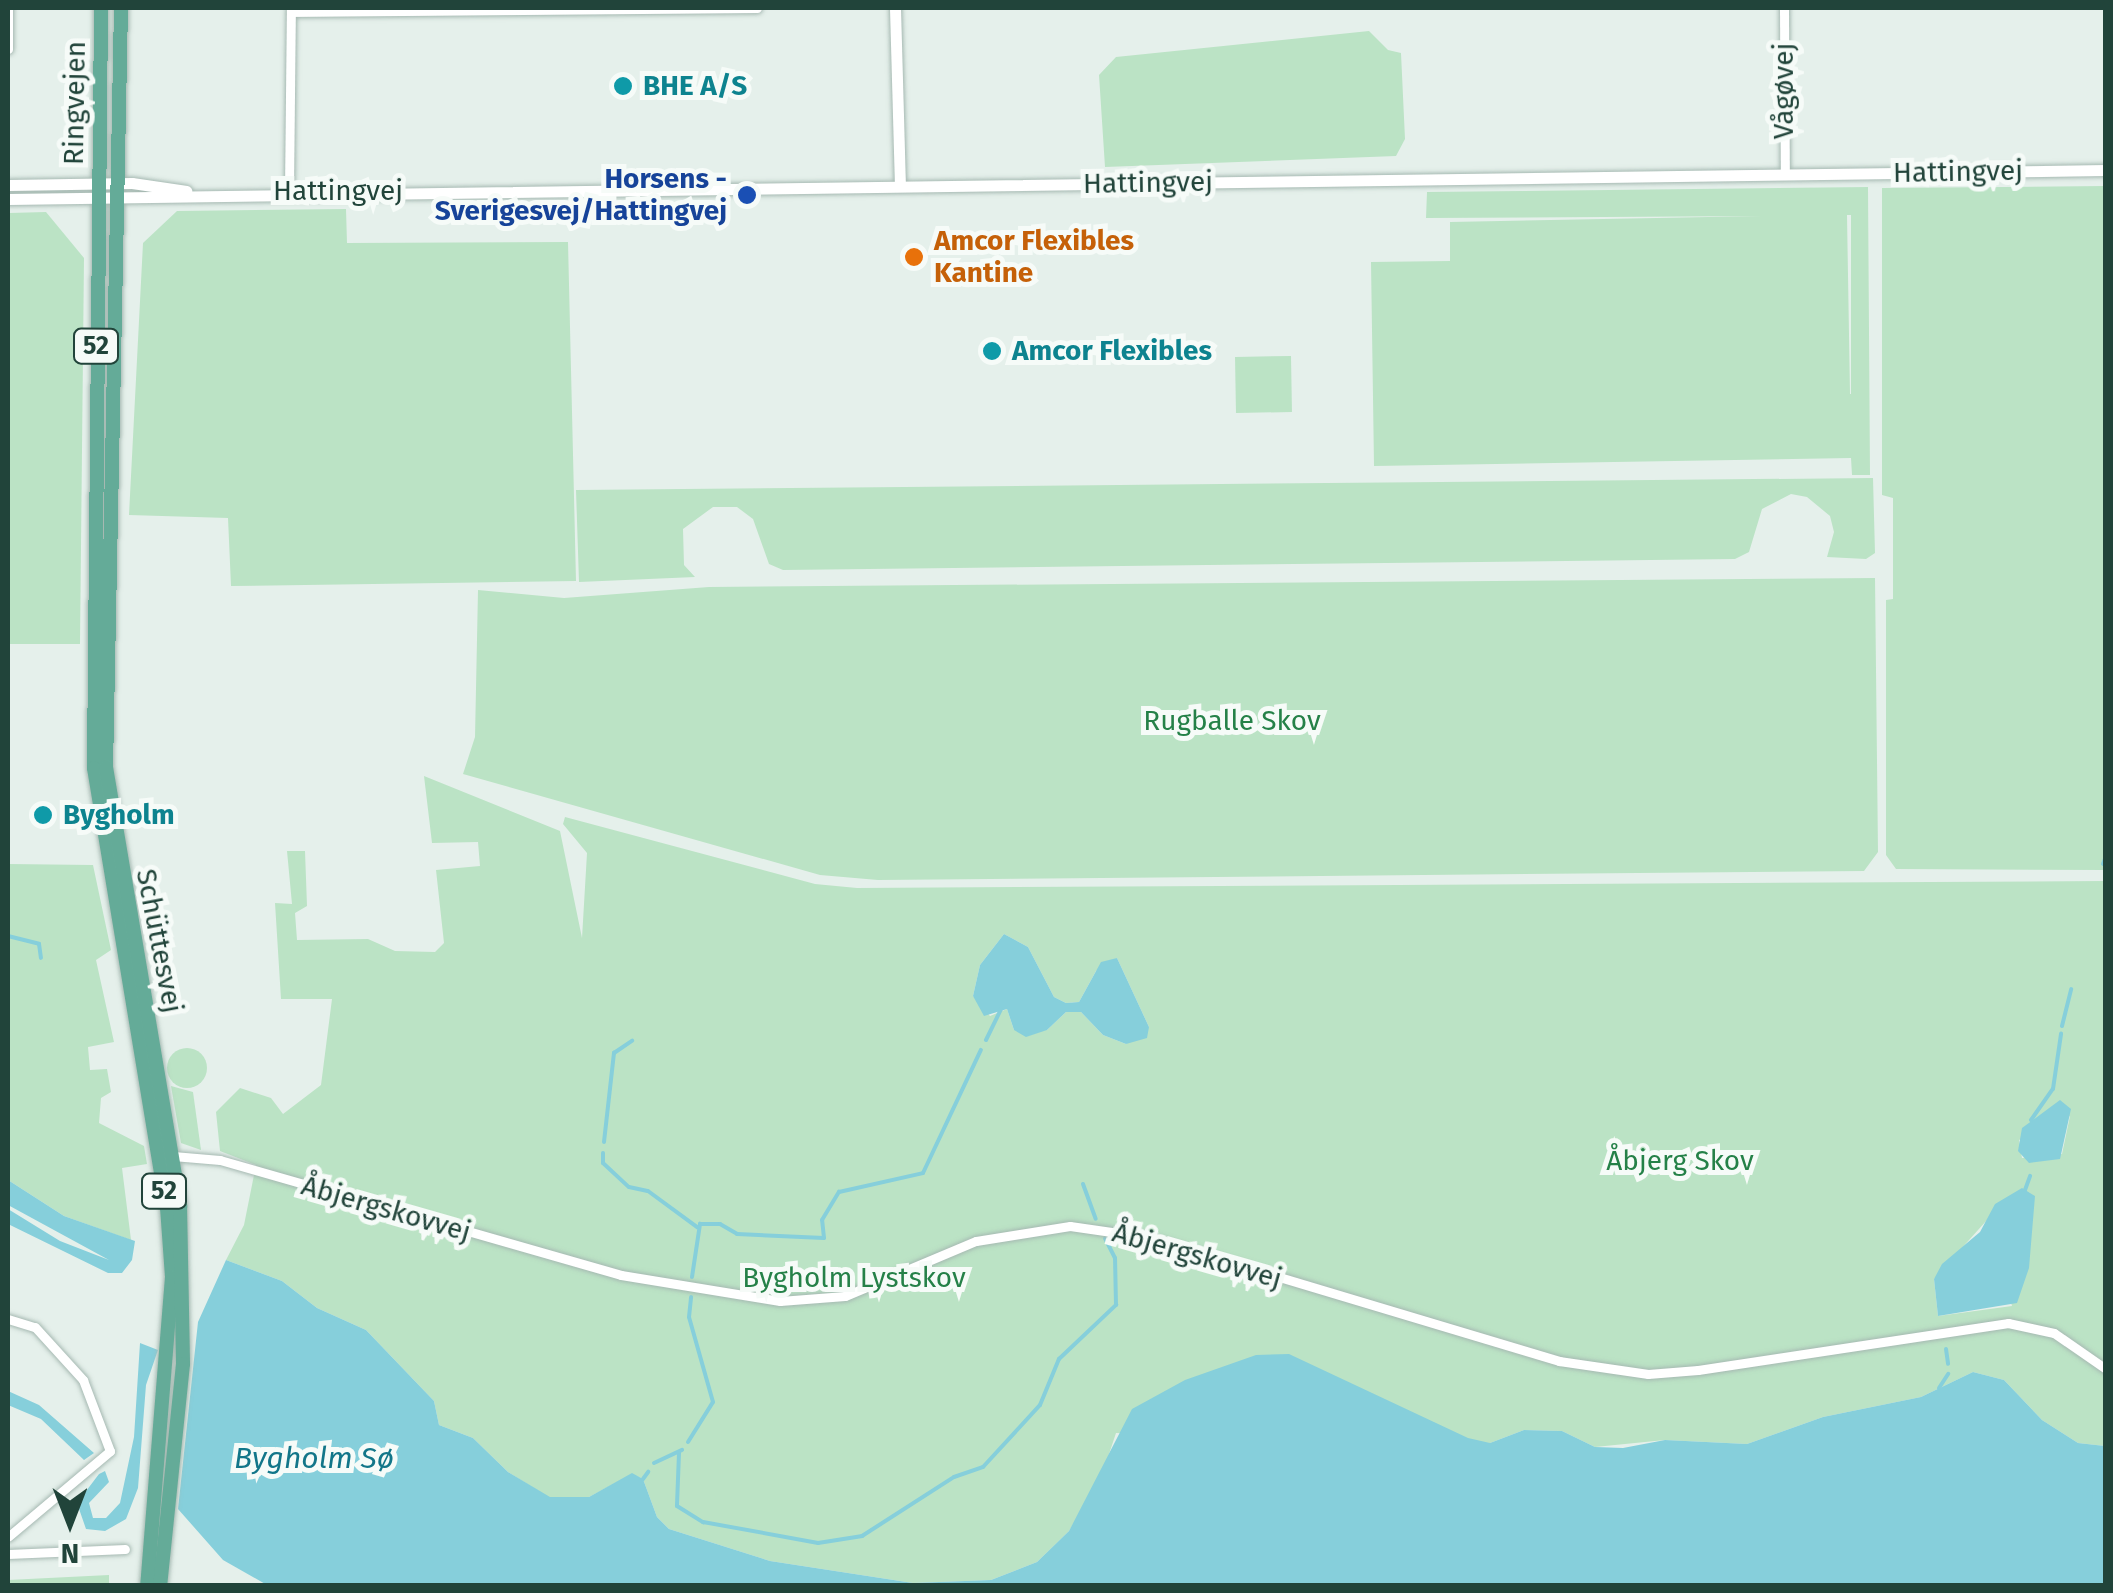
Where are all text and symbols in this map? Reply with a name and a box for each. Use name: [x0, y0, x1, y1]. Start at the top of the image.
street label: Ringvejen: [57, 41, 93, 165]
street label: Vågøvej: [1767, 43, 1801, 139]
place label: BHE A/S: [643, 69, 747, 103]
marker: BHE A/S: [612, 75, 634, 97]
street label: Hattingvej: [1893, 154, 2023, 190]
place label: Horsens - Sverigesvej/Hattingvej: [435, 162, 727, 228]
street label: Hattingvej: [1083, 165, 1213, 201]
street label: Hattingvej: [273, 174, 403, 208]
marker: Horsens - Sverigesvej/Hattingvej: [736, 184, 758, 206]
place label: Amcor Flexibles Kantine: [934, 224, 1134, 290]
marker: Amcor Flexibles Kantine: [903, 246, 925, 268]
road number: 52: [71, 326, 121, 366]
place label: Amcor Flexibles: [1012, 334, 1212, 368]
marker: Amcor Flexibles: [981, 340, 1003, 362]
park label: Rugballe Skov: [1143, 704, 1321, 738]
place label: Bygholm: [63, 798, 175, 832]
marker: Bygholm: [32, 804, 54, 826]
street label: Schüttesvej: [129, 866, 189, 1016]
park label: Åbjerg Skov: [1606, 1144, 1754, 1178]
street label: Åbjergskovvej: [298, 1169, 474, 1249]
road number: 52: [139, 1171, 189, 1211]
street label: Åbjergskovvej: [1109, 1216, 1285, 1296]
park label: Bygholm Lystskov: [742, 1261, 966, 1295]
water label: Bygholm Sø: [234, 1440, 394, 1476]
north arrow: [20, 1473, 120, 1573]
text: N: [61, 1537, 79, 1570]

